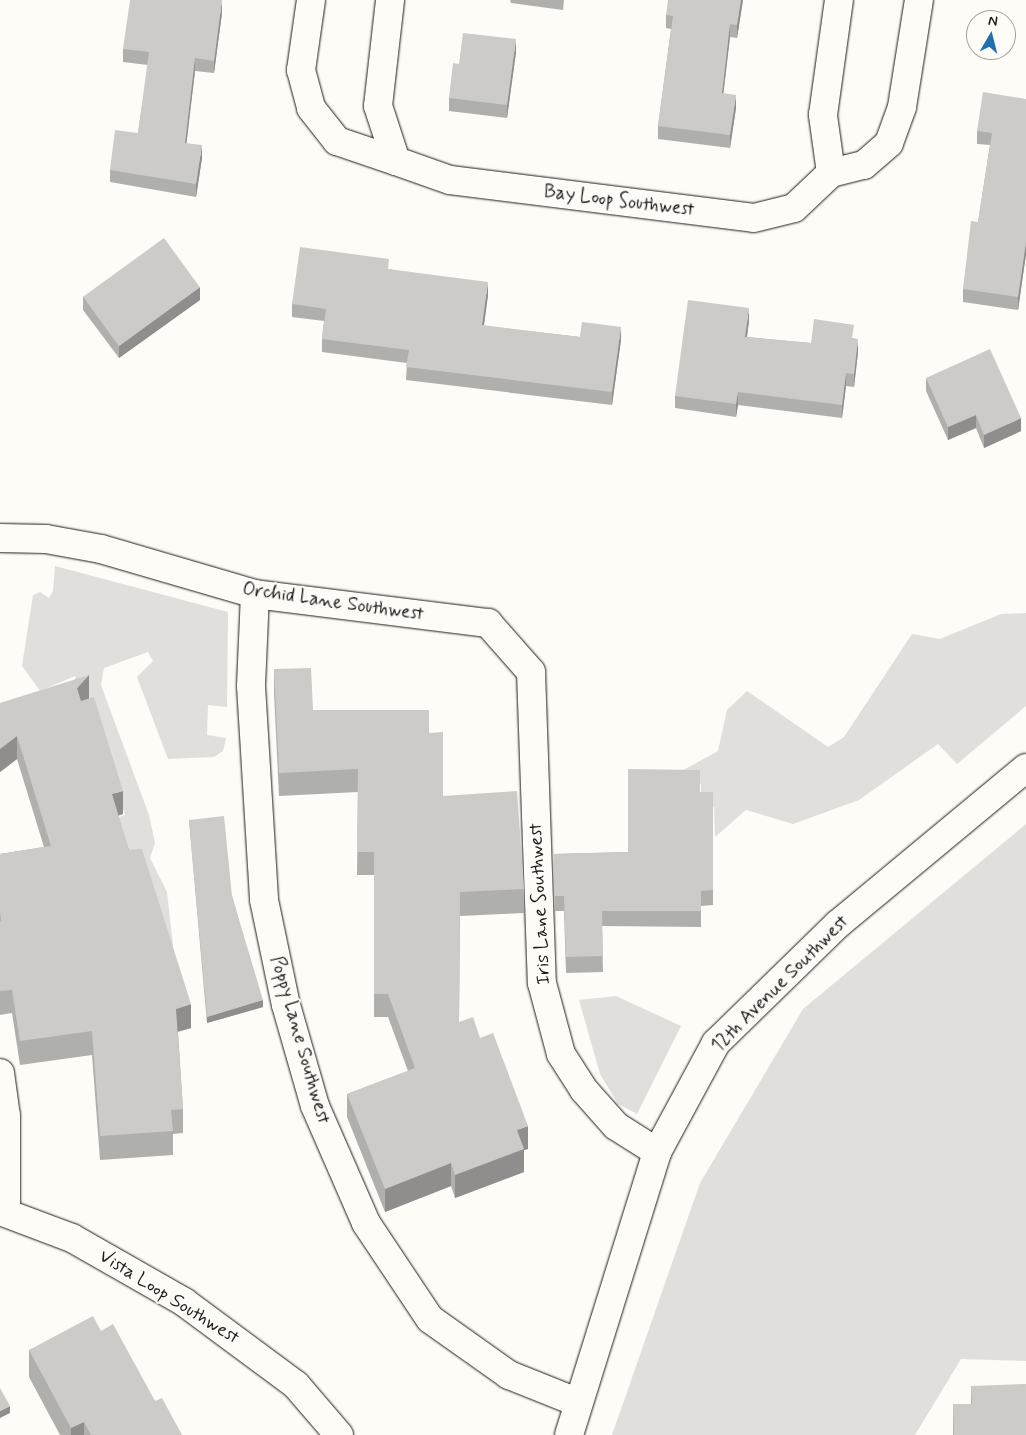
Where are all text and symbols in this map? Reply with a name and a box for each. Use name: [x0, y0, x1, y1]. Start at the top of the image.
north arrow: [966, 10, 1016, 60]
text: N: [987, 12, 999, 31]
street label: Bay Loop Southwest: [541, 180, 697, 222]
street label: Orchid Lane Southwest: [242, 578, 424, 626]
street label: Iris Lane Southwest: [524, 824, 556, 984]
street label: 12th Avenue Southwest: [708, 912, 852, 1056]
street label: Poppy Lane Southwest: [266, 955, 334, 1125]
street label: Vista Loop Southwest: [94, 1245, 244, 1349]

